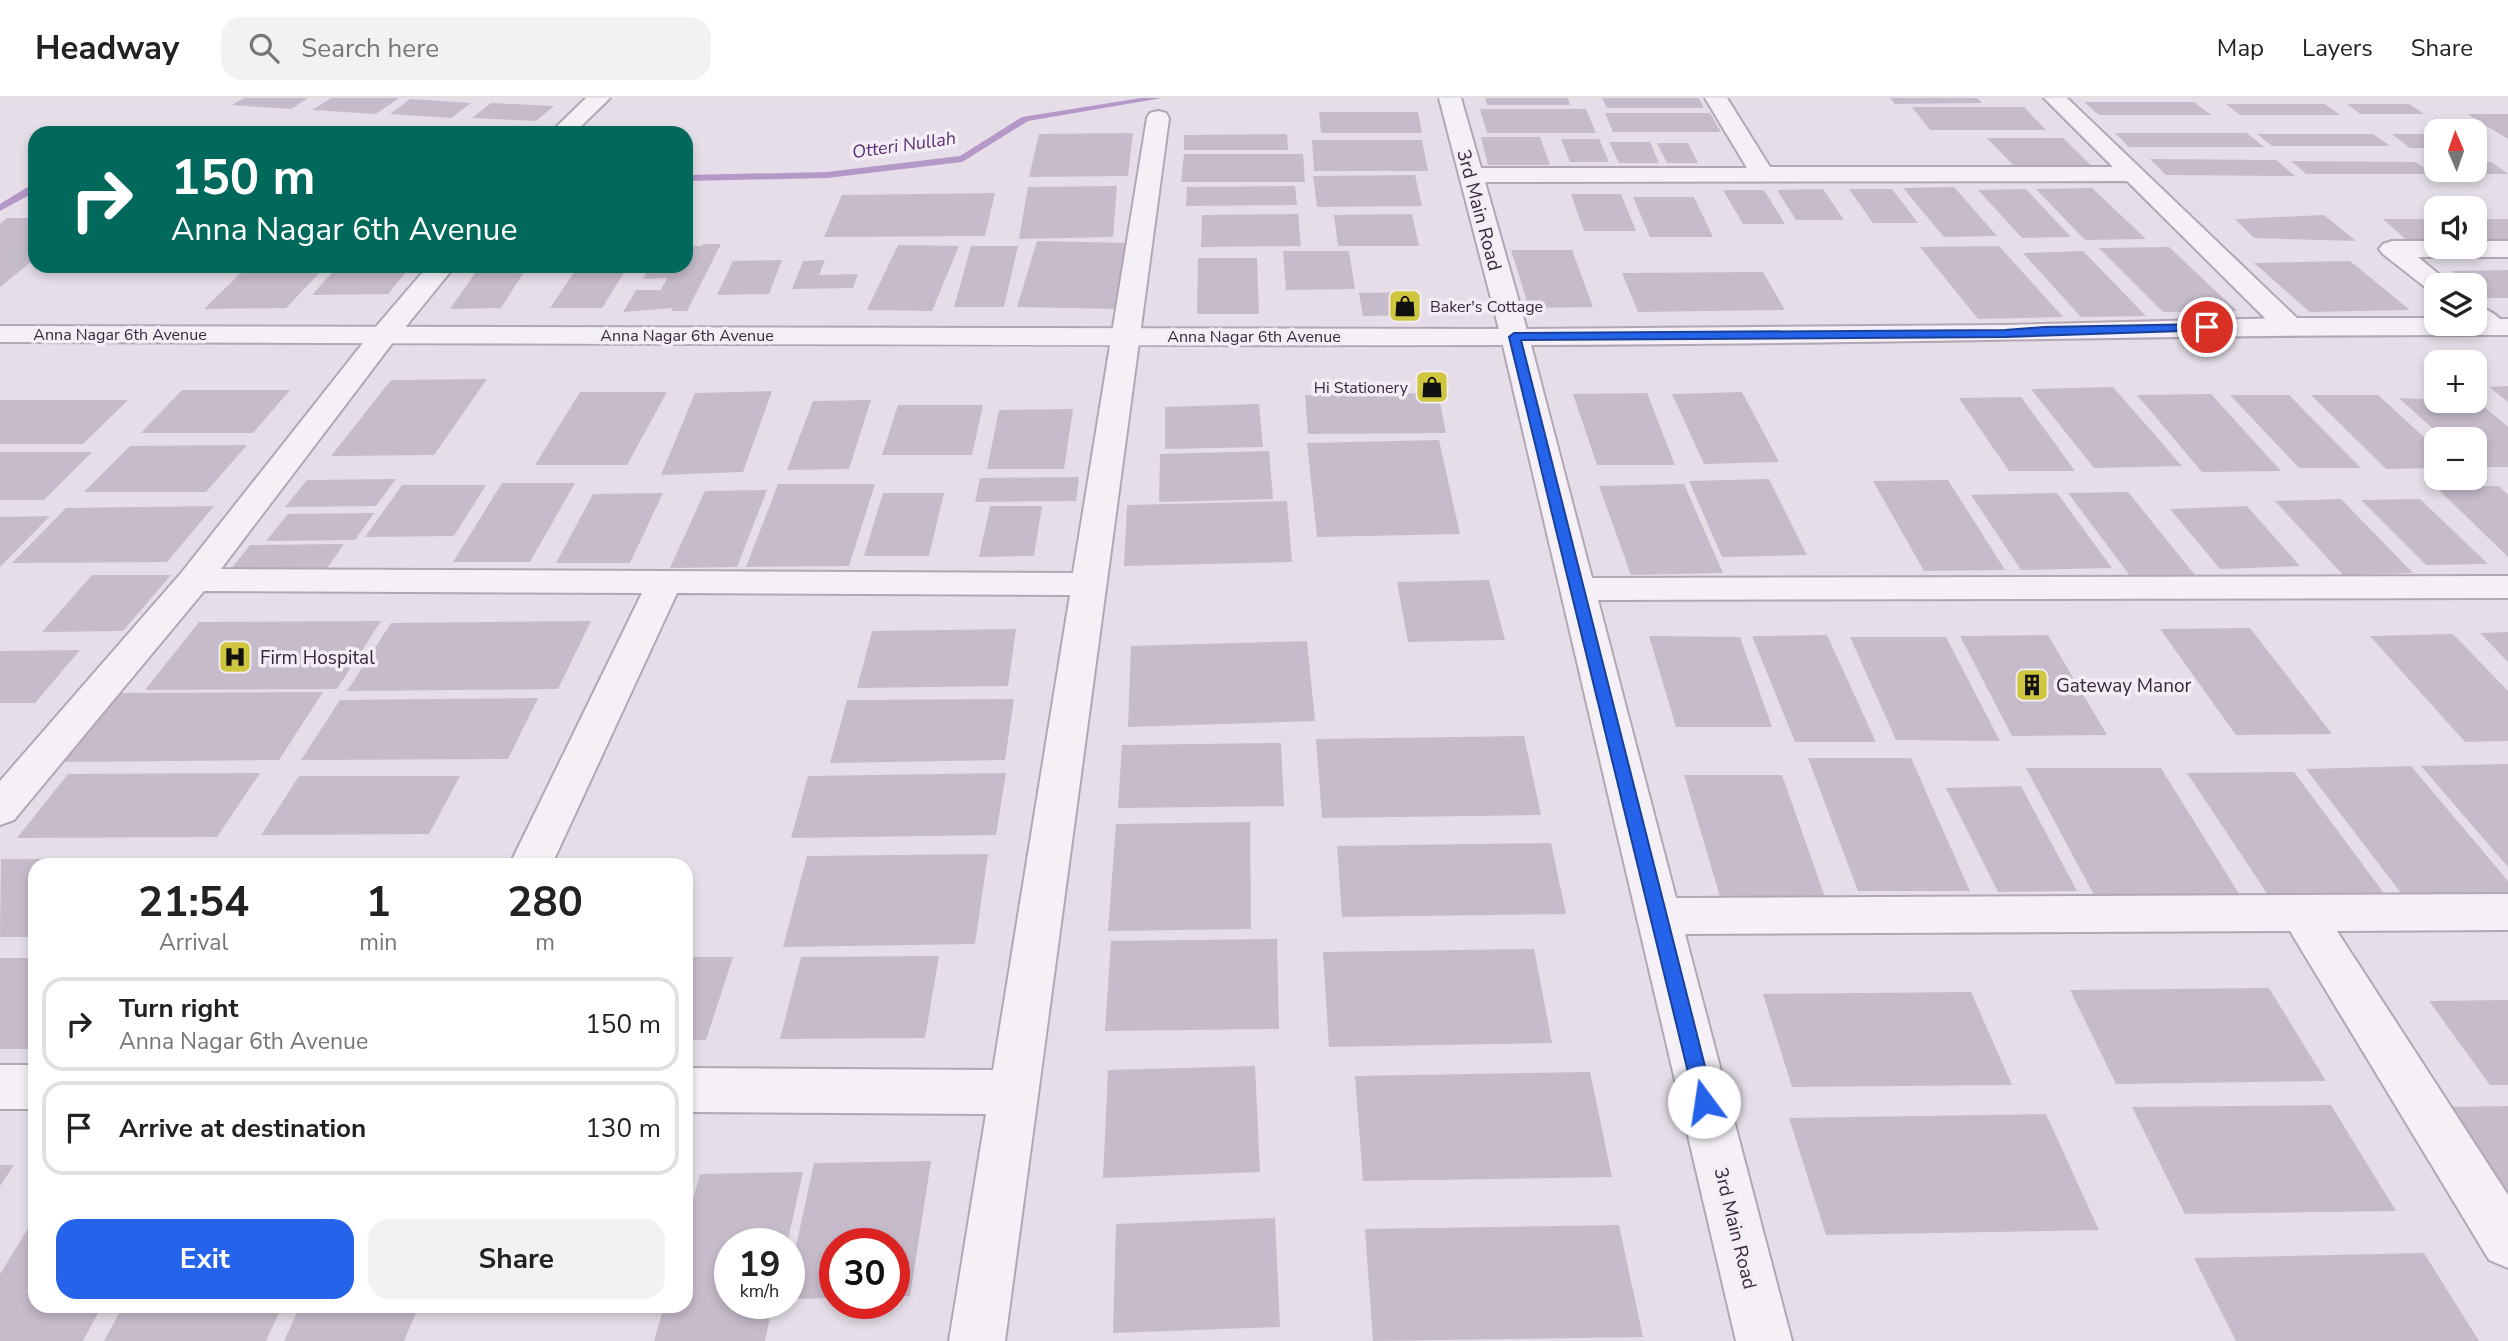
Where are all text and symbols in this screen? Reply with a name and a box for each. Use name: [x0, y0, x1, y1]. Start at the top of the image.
search box: [221, 17, 711, 80]
text: Headway: [35, 26, 179, 71]
icon: search: [245, 29, 283, 67]
text: Search here: [301, 31, 439, 66]
text: Map: [2217, 32, 2264, 64]
text: Layers: [2302, 32, 2373, 64]
text: Share: [2411, 32, 2473, 64]
north arrow: [2424, 119, 2487, 182]
map controls: [2424, 119, 2487, 490]
water label: Otteri Nullah: [850, 126, 958, 164]
text: 150 m: [171, 144, 315, 211]
street label: 3rd Main Road: [1450, 147, 1508, 274]
icon: right: [56, 154, 147, 245]
button: sound: [2424, 196, 2487, 259]
text: Anna Nagar 6th Avenue: [171, 208, 518, 251]
button: layers: [2424, 273, 2487, 336]
shop icon: Baker's Cottage: [1386, 287, 1424, 325]
place label: Baker's Cottage: [1430, 296, 1543, 318]
pin: [2177, 297, 2237, 357]
icon: arrive: [2188, 308, 2226, 346]
street label: Anna Nagar 6th Avenue: [33, 324, 207, 346]
street label: Anna Nagar 6th Avenue: [600, 325, 774, 347]
street label: Anna Nagar 6th Avenue: [1167, 326, 1341, 348]
button: +: [2424, 350, 2487, 413]
shop icon: Hi Stationery: [1413, 368, 1451, 406]
place label: Hi Stationery: [1314, 377, 1409, 399]
button: −: [2424, 427, 2487, 490]
hospital icon: Firm Hospital: [216, 638, 254, 676]
place label: Firm Hospital: [260, 645, 375, 671]
building icon: Gateway Manor: [2013, 666, 2051, 704]
place label: Gateway Manor: [2056, 673, 2191, 699]
text: 21:54: [138, 874, 249, 931]
text: 1: [366, 874, 391, 931]
text: 280: [507, 874, 583, 931]
text: Arrival: [159, 927, 228, 958]
text: min: [359, 927, 397, 958]
text: m: [535, 927, 555, 958]
text: Turn right: [119, 991, 238, 1026]
icon: right: [60, 1005, 98, 1043]
text: 150 m: [585, 1007, 661, 1042]
text: Anna Nagar 6th Avenue: [119, 1026, 368, 1057]
position arrow: [1667, 1065, 1741, 1139]
icon: arrive: [60, 1109, 98, 1147]
text: Arrive at destination: [119, 1111, 366, 1146]
text: 130 m: [585, 1111, 661, 1146]
street label: 3rd Main Road: [1707, 1165, 1763, 1292]
button: Exit: [56, 1219, 354, 1299]
button: Share: [368, 1219, 665, 1299]
speed limit sign: 30: [819, 1228, 910, 1319]
text: 19: [738, 1241, 781, 1288]
text: km/h: [740, 1279, 779, 1303]

